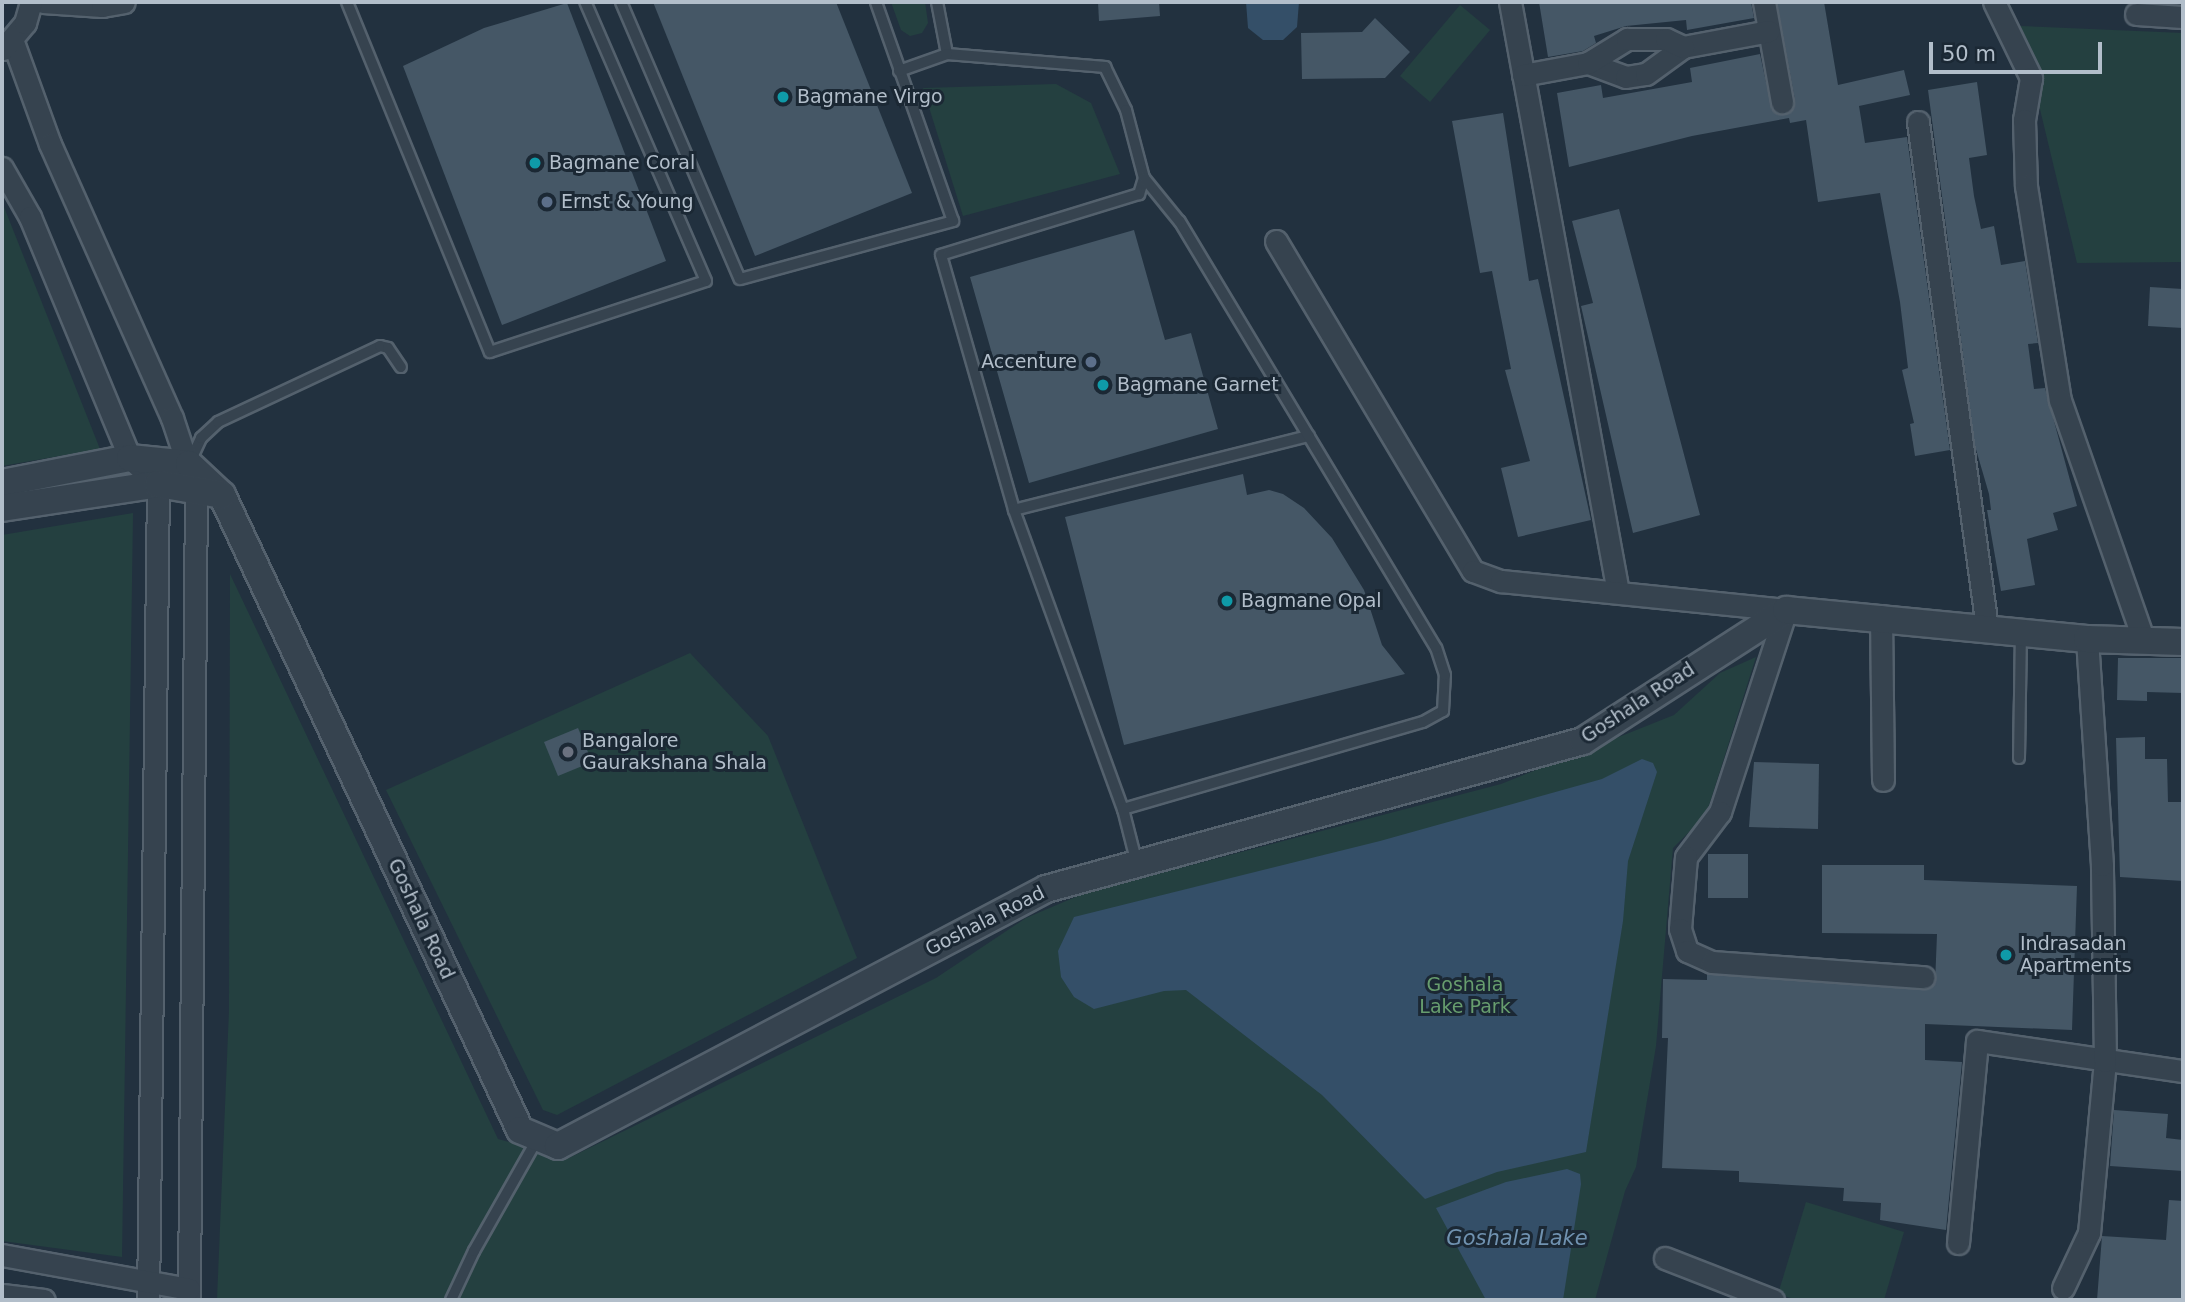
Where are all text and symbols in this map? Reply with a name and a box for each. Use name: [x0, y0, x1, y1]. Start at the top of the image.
scale bar: [1933, 28, 2106, 72]
text: 50 m: [1942, 42, 1996, 66]
place label: Bagmane Virgo: [797, 86, 943, 108]
marker: Bagmane Virgo: [775, 89, 791, 105]
place label: Bagmane Coral: [549, 152, 695, 174]
marker: Bagmane Coral: [527, 155, 543, 171]
place label: Ernst & Young: [561, 191, 694, 213]
marker: Ernst & Young: [539, 194, 555, 210]
place label: Accenture: [981, 351, 1077, 373]
marker: Accenture: [1083, 354, 1099, 370]
place label: Bagmane Garnet: [1117, 374, 1279, 396]
marker: Bagmane Garnet: [1095, 377, 1111, 393]
place label: Bagmane Opal: [1241, 590, 1382, 612]
marker: Bagmane Opal: [1219, 593, 1235, 609]
street label: Goshala Road: [1577, 658, 1699, 748]
place label: Bangalore Gaurakshana Shala: [582, 730, 767, 774]
marker: Bangalore Gaurakshana Shala: [560, 744, 576, 760]
street label: Goshala Road: [383, 855, 459, 983]
street label: Goshala Road: [922, 881, 1048, 961]
place label: Indrasadan Apartments: [2020, 933, 2132, 977]
marker: Indrasadan Apartments: [1998, 947, 2014, 963]
park label: Goshala Lake Park: [1419, 974, 1511, 1018]
water label: Goshala Lake: [1446, 1225, 1588, 1251]

